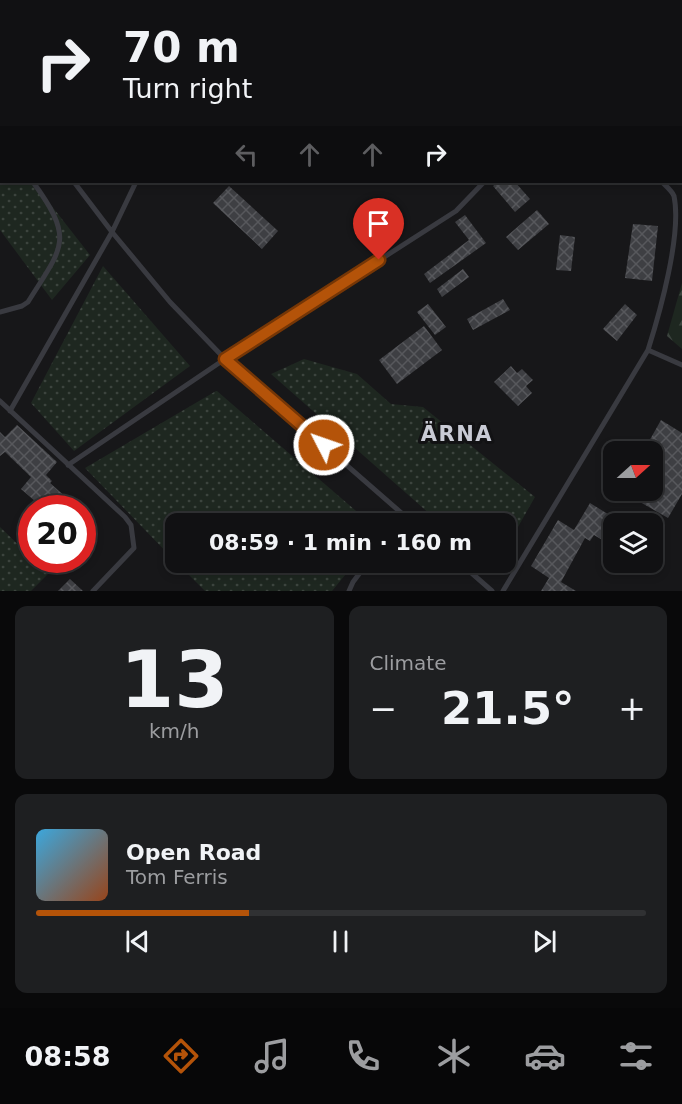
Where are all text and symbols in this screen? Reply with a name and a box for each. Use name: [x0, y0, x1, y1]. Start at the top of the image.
text: 70 m: [123, 23, 240, 72]
icon: right: [24, 24, 102, 102]
text: Turn right: [123, 73, 252, 104]
icon: left: [230, 138, 263, 171]
icon: ahead: [293, 138, 326, 171]
icon: ahead: [356, 138, 389, 171]
icon: right: [419, 138, 452, 171]
pin: [353, 198, 404, 260]
icon: arrive: [362, 207, 395, 240]
position arrow: [292, 413, 356, 477]
district label: ÄRNA: [421, 421, 493, 446]
north arrow: [603, 441, 663, 501]
map controls: [603, 441, 663, 573]
speed limit sign: 20: [18, 495, 96, 573]
button: layers: [603, 513, 663, 573]
text: 08:59 · 1 min · 160 m: [209, 530, 472, 555]
text: 13: [120, 635, 229, 725]
text: Climate: [370, 651, 446, 675]
text: 21.5°: [441, 682, 575, 735]
text: −: [370, 689, 397, 728]
text: +: [618, 689, 646, 728]
text: km/h: [149, 719, 199, 743]
text: Open Road: [126, 840, 261, 865]
text: Tom Ferris: [126, 865, 228, 889]
icon: previous: [121, 925, 154, 958]
icon: pause: [324, 925, 357, 958]
icon: next: [528, 925, 561, 958]
icon: directions: [160, 1035, 202, 1077]
icon: music: [251, 1035, 293, 1077]
icon: phone: [342, 1035, 384, 1077]
icon: climate: [433, 1035, 475, 1077]
icon: car: [524, 1035, 566, 1077]
icon: filters: [615, 1035, 657, 1077]
text: 08:58: [25, 1041, 111, 1072]

